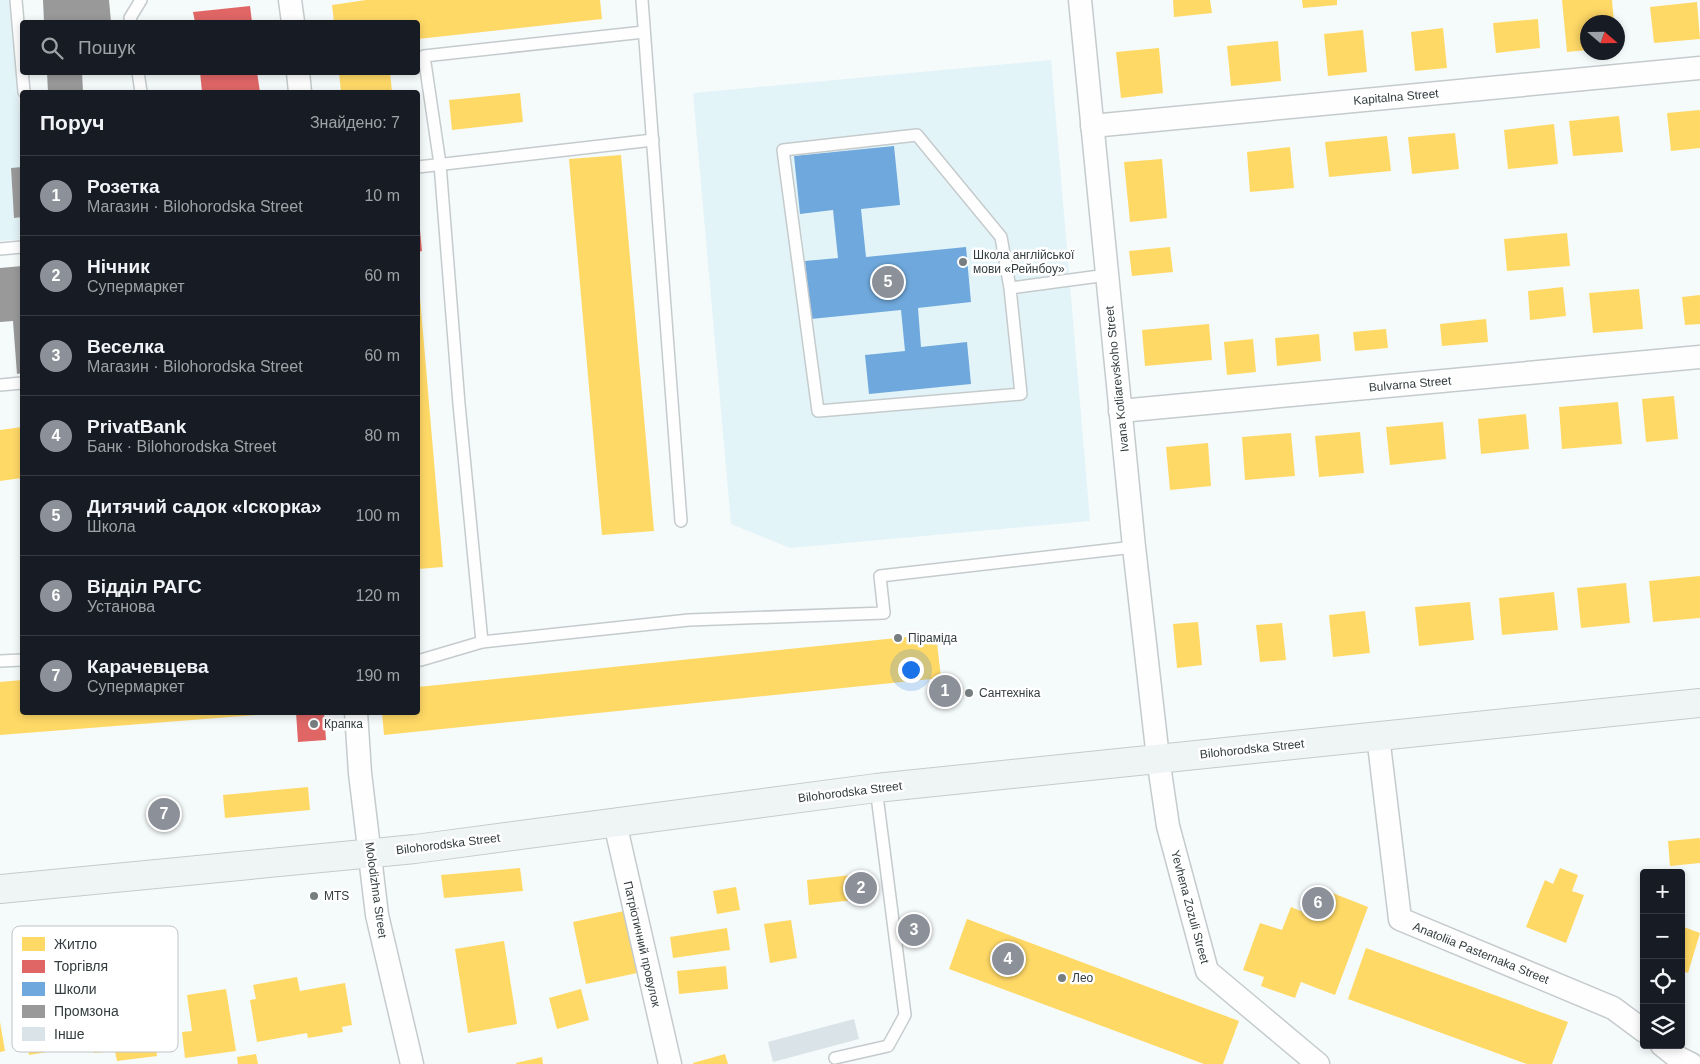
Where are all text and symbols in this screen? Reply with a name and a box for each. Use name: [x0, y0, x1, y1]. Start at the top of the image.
north arrow: [1580, 15, 1625, 60]
search box: [20, 20, 420, 75]
icon: search: [38, 34, 66, 62]
text: Пошук: [78, 37, 135, 58]
street label: Kapitalna Street: [1353, 86, 1440, 108]
text: Поруч: [40, 111, 104, 134]
text: Знайдено: 7: [310, 114, 400, 131]
text: Розетка: [87, 176, 159, 197]
text: 1: [52, 187, 60, 204]
text: 10 m: [364, 187, 400, 204]
text: Магазин · Bilohorodska Street: [87, 198, 303, 215]
place label: Школа англійської мови «Рейнбоу»: [973, 248, 1075, 276]
text: Нічник: [87, 256, 150, 277]
marker: Школа англійської мови «Рейнбоу»: [957, 256, 969, 268]
pin: 5: [872, 263, 904, 301]
text: 2: [52, 267, 60, 284]
text: 60 m: [364, 267, 400, 284]
text: Супермаркет: [87, 278, 185, 295]
street label: Ivana Kotliarevskoho Street: [1102, 305, 1132, 453]
text: Веселка: [87, 336, 164, 357]
text: 3: [52, 347, 60, 364]
text: 60 m: [364, 347, 400, 364]
text: Магазин · Bilohorodska Street: [87, 358, 303, 375]
street label: Bulvarna Street: [1368, 373, 1452, 395]
text: PrivatBank: [87, 416, 186, 437]
text: 4: [52, 427, 60, 444]
text: 80 m: [364, 427, 400, 444]
text: Банк · Bilohorodska Street: [87, 438, 276, 455]
text: Дитячий садок «Іскорка»: [87, 496, 322, 517]
text: 5: [52, 507, 60, 524]
text: 100 m: [356, 507, 400, 524]
text: Школа: [87, 518, 136, 535]
text: Відділ РАГС: [87, 576, 202, 597]
text: 6: [52, 587, 60, 604]
text: 120 m: [356, 587, 400, 604]
text: Установа: [87, 598, 155, 615]
place label: Піраміда: [908, 631, 958, 645]
marker: Піраміда: [892, 632, 904, 644]
text: Карачевцева: [87, 656, 209, 677]
your location: [898, 657, 924, 683]
text: 7: [52, 667, 60, 684]
text: 190 m: [356, 667, 400, 684]
pin: 1: [929, 672, 961, 710]
text: Супермаркет: [87, 678, 185, 695]
place label: Сантехніка: [979, 686, 1041, 700]
marker: Сантехніка: [963, 687, 975, 699]
place label: Крапка: [324, 717, 363, 731]
marker: Крапка: [308, 718, 320, 730]
street label: Bilohorodska Street: [1199, 736, 1305, 761]
street label: Bilohorodska Street: [797, 779, 903, 805]
pin: 7: [148, 795, 180, 833]
street label: Bilohorodska Street: [395, 831, 501, 857]
street label: Molodizhna Street: [362, 841, 390, 940]
street label: Yevhena Zozuli Street: [1168, 849, 1212, 966]
pin: 2: [845, 869, 877, 907]
map controls: [1640, 869, 1685, 1049]
button: +: [1640, 869, 1685, 914]
street label: Патріотичний провулок: [621, 880, 663, 1009]
pin: 6: [1302, 884, 1334, 922]
place label: MTS: [324, 889, 349, 903]
marker: MTS: [308, 890, 320, 902]
pin: 3: [898, 911, 930, 949]
button: −: [1640, 914, 1685, 959]
street label: Anatoliia Pasternaka Street: [1411, 919, 1552, 987]
legend: [12, 926, 178, 1052]
text: Житло: [54, 936, 97, 952]
pin: 4: [992, 940, 1024, 978]
text: Торгівля: [54, 958, 108, 974]
button: locate: [1640, 959, 1685, 1004]
place label: Лео: [1072, 971, 1094, 985]
marker: Лео: [1056, 972, 1068, 984]
text: Школи: [54, 981, 97, 997]
text: Промзона: [54, 1003, 119, 1019]
button: layers: [1640, 1004, 1685, 1049]
text: Інше: [54, 1026, 85, 1042]

